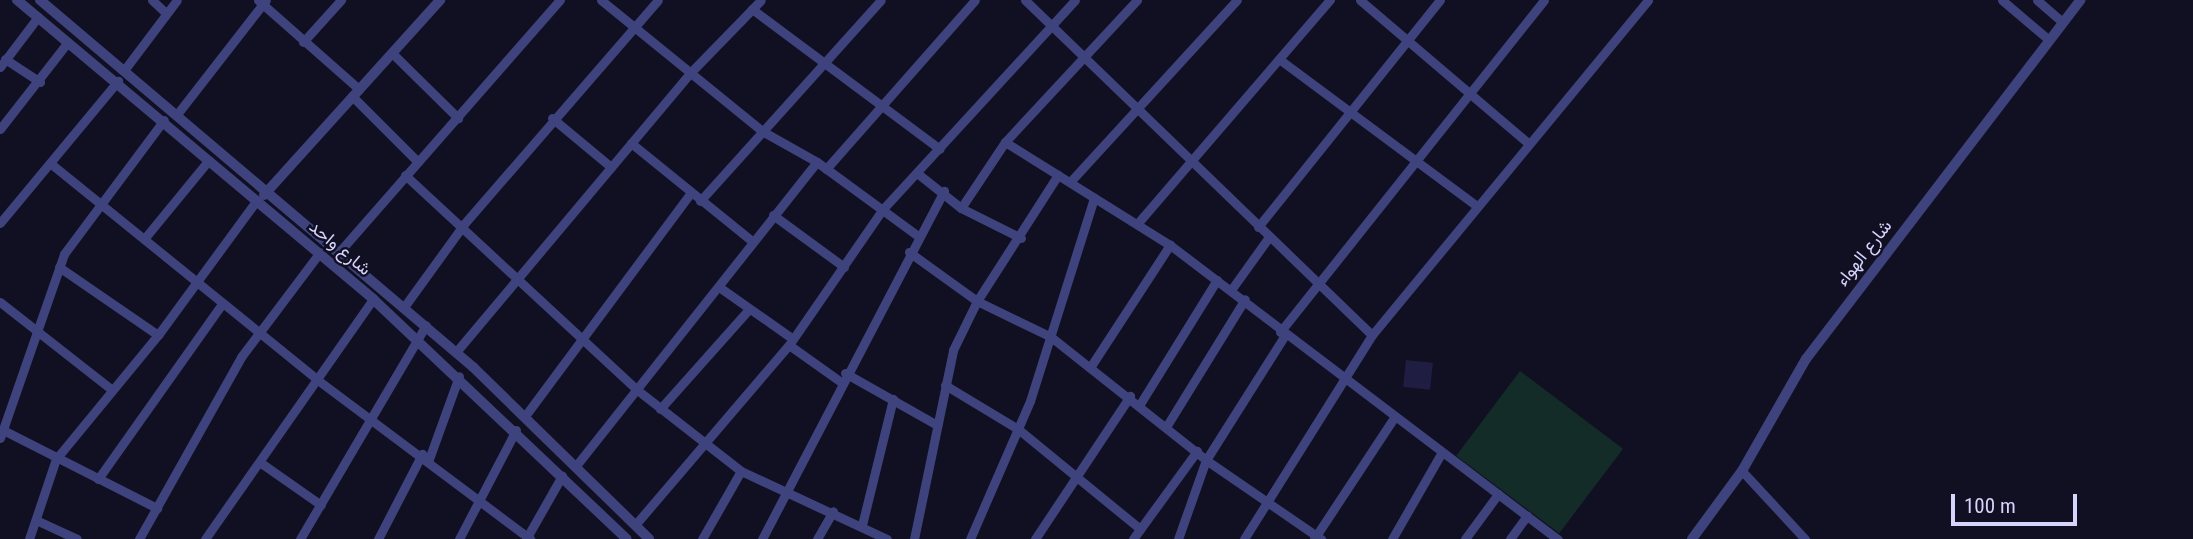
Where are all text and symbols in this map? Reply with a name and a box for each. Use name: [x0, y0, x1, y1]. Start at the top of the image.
street label: شارع واحد: [305, 216, 375, 280]
street label: شارع الهواء: [1831, 216, 1897, 290]
scale bar: [1955, 480, 2081, 524]
text: 100 m: [1964, 494, 2016, 518]

